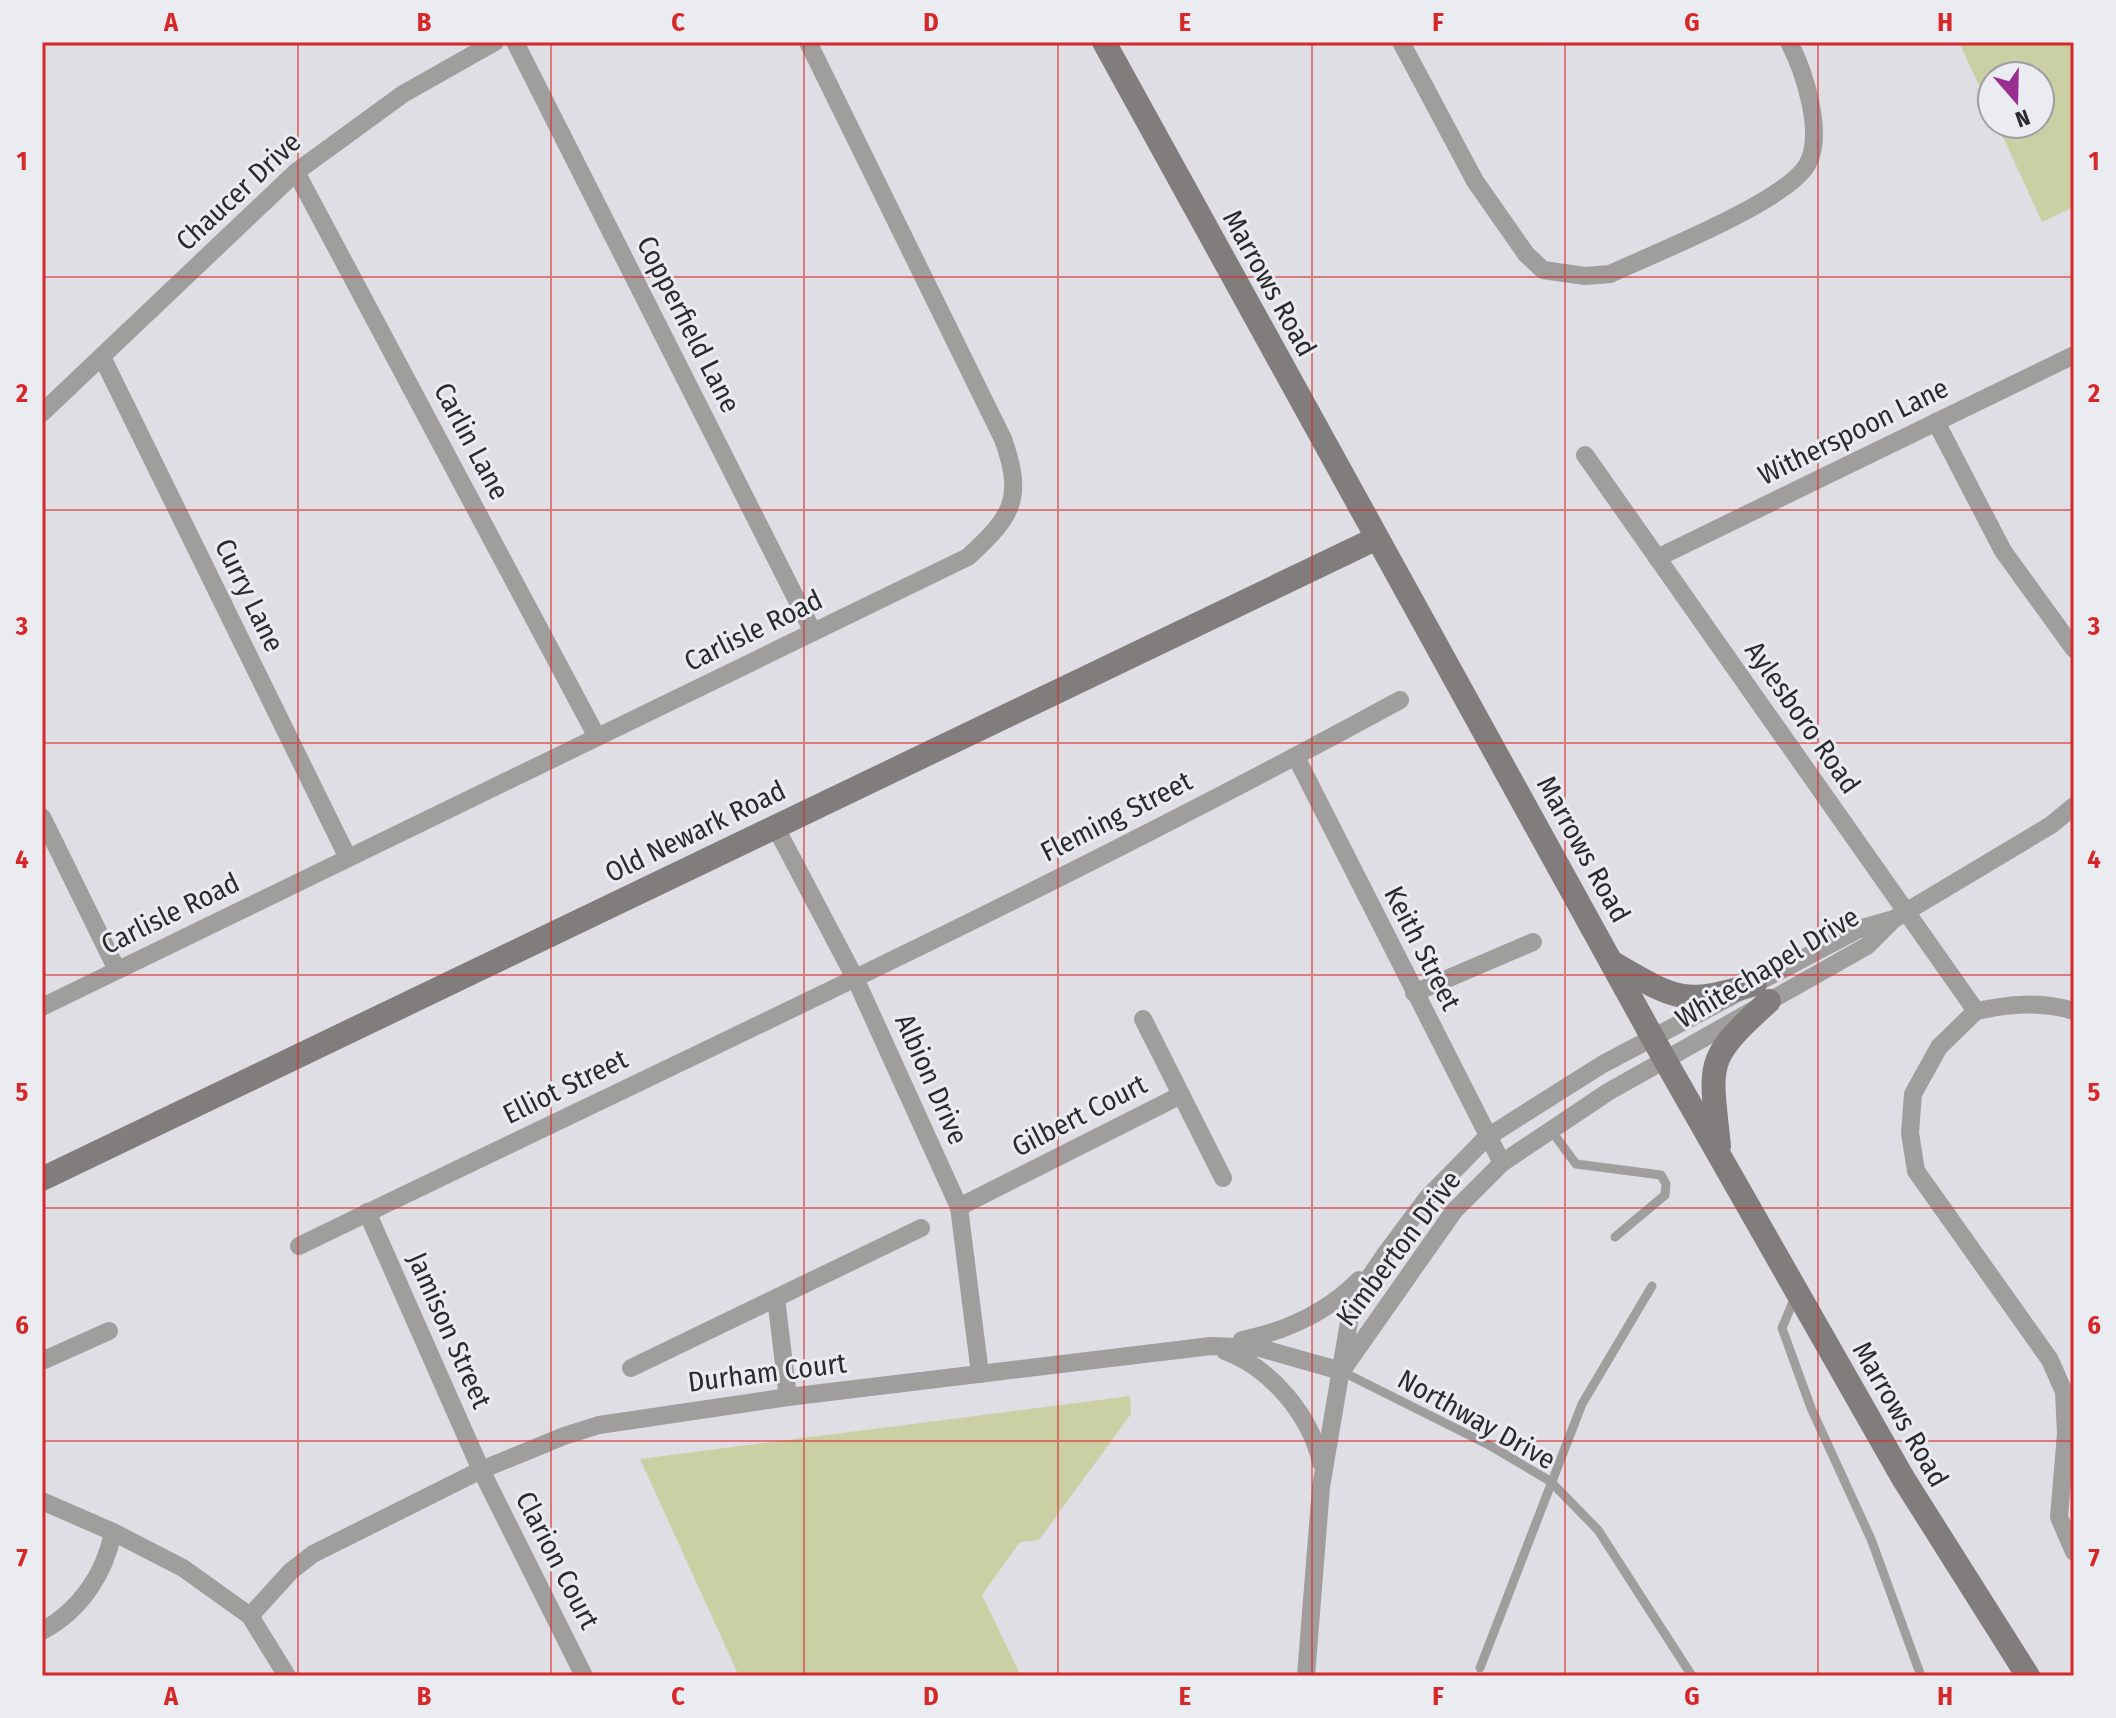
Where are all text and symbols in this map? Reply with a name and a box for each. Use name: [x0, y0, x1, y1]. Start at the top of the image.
text: A: [163, 7, 179, 38]
text: B: [417, 7, 432, 38]
text: C: [671, 7, 685, 38]
text: D: [923, 7, 939, 38]
text: E: [1179, 7, 1191, 38]
text: F: [1432, 7, 1444, 38]
text: G: [1684, 7, 1700, 38]
text: H: [1937, 7, 1953, 38]
north arrow: [1976, 60, 2056, 140]
text: N: [2012, 103, 2033, 133]
street label: Chaucer Drive: [169, 125, 307, 257]
text: 1: [17, 146, 28, 177]
text: 1: [2089, 146, 2100, 177]
street label: Marrows Road: [1216, 204, 1323, 362]
street label: Copperfield Lane: [630, 230, 747, 418]
street label: Witherspoon Lane: [1753, 371, 1954, 492]
street label: Carlin Lane: [427, 377, 516, 505]
text: 2: [15, 378, 28, 409]
text: 2: [2087, 378, 2100, 409]
street label: Curry Lane: [208, 533, 291, 657]
street label: Carlisle Road: [679, 583, 828, 678]
text: 3: [15, 611, 28, 642]
text: 3: [2087, 611, 2100, 642]
street label: Aylesboro Road: [1738, 635, 1867, 800]
street label: Fleming Street: [1035, 764, 1198, 869]
street label: Marrows Road: [1530, 770, 1637, 928]
street label: Old Newark Road: [600, 774, 791, 889]
text: 4: [15, 844, 29, 875]
text: 4: [2087, 844, 2101, 875]
street label: Carlisle Road: [96, 866, 245, 961]
street label: Keith Street: [1377, 881, 1468, 1016]
street label: Whitechapel Drive: [1670, 900, 1865, 1035]
street label: Albion Drive: [888, 1009, 975, 1150]
street label: Elliot Street: [498, 1042, 633, 1131]
street label: Gilbert Court: [1006, 1067, 1153, 1163]
text: 5: [16, 1077, 29, 1108]
text: 5: [2088, 1077, 2101, 1108]
street label: Kimberton Drive: [1329, 1164, 1468, 1332]
street label: Jamison Street: [401, 1247, 499, 1414]
text: 6: [15, 1310, 29, 1341]
text: 6: [2087, 1310, 2101, 1341]
street label: Marrows Road: [1846, 1336, 1955, 1493]
street label: Durham Court: [686, 1346, 849, 1399]
street label: Northway Drive: [1392, 1363, 1561, 1476]
street label: Clarion Court: [509, 1486, 607, 1635]
text: 7: [16, 1543, 28, 1574]
text: 7: [2088, 1543, 2100, 1574]
text: A: [163, 1681, 179, 1712]
text: B: [417, 1681, 432, 1712]
text: C: [671, 1681, 685, 1712]
text: D: [923, 1681, 939, 1712]
text: E: [1179, 1681, 1191, 1712]
text: F: [1432, 1681, 1444, 1712]
text: G: [1684, 1681, 1700, 1712]
text: H: [1937, 1681, 1953, 1712]

